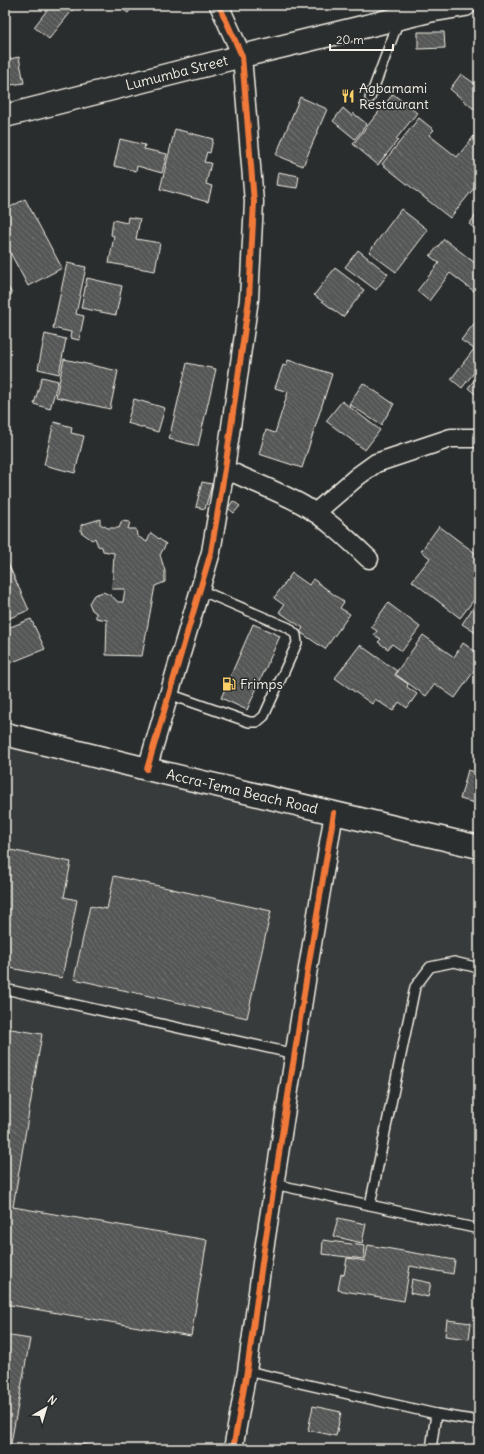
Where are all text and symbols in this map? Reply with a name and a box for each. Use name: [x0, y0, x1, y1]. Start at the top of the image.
scale bar: [330, 26, 393, 52]
text: 20 m: [336, 32, 364, 47]
street label: Lumumba Street: [124, 51, 230, 94]
place label: Agbamami Restaurant: [359, 79, 429, 113]
restaurant icon: Agbamami Restaurant: [340, 88, 356, 104]
place label: Frimps: [240, 675, 283, 693]
fuel station icon: Frimps: [221, 676, 237, 692]
street label: Accra-Tema Beach Road: [164, 765, 320, 818]
north arrow: [26, 1388, 66, 1428]
text: N: [45, 1392, 59, 1408]

